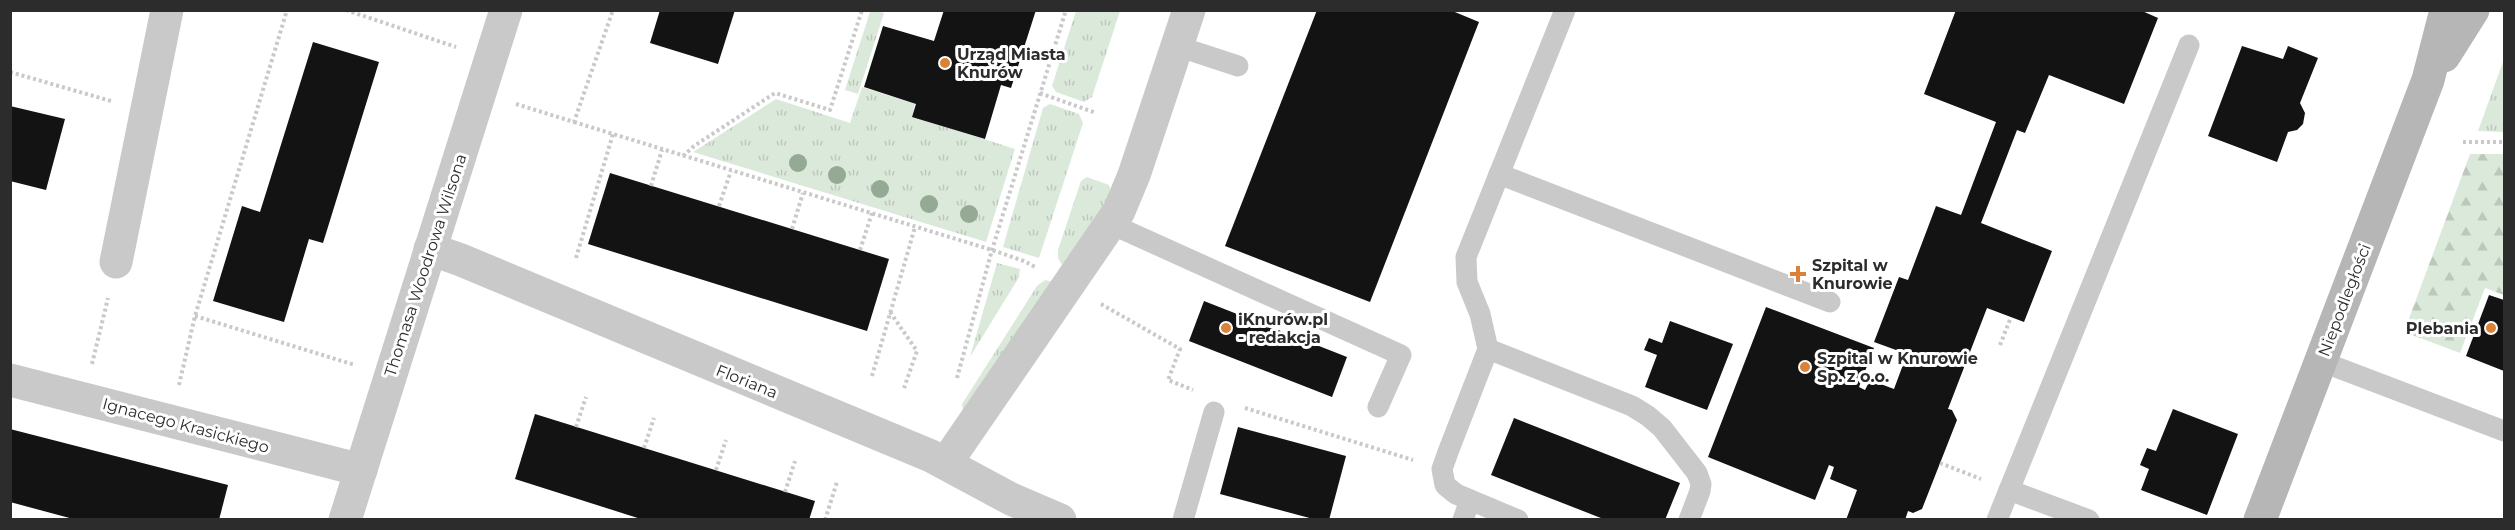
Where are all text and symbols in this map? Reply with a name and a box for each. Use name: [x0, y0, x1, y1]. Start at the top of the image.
place label: Urząd Miasta Knurów: [957, 45, 1066, 82]
marker: Urząd Miasta Knurów: [938, 56, 952, 70]
street label: Thomasa Woodrowa Wilsona: [380, 151, 471, 379]
street label: Niepodległości: [2314, 241, 2375, 359]
place label: Szpital w Knurowie: [1812, 256, 1893, 293]
marker: Szpital w Knurowie: [1789, 265, 1807, 283]
place label: iKnurów.pl - redakcja: [1238, 310, 1328, 347]
place label: Plebania: [2406, 319, 2479, 338]
marker: iKnurów.pl - redakcja: [1219, 321, 1233, 335]
marker: Plebania: [2484, 321, 2498, 335]
place label: Szpital w Knurowie Sp. z o.o.: [1817, 349, 1978, 386]
marker: Szpital w Knurowie Sp. z o.o.: [1798, 360, 1812, 374]
street label: Floriana: [713, 361, 780, 402]
street label: Ignacego Krasickiego: [100, 394, 271, 457]

